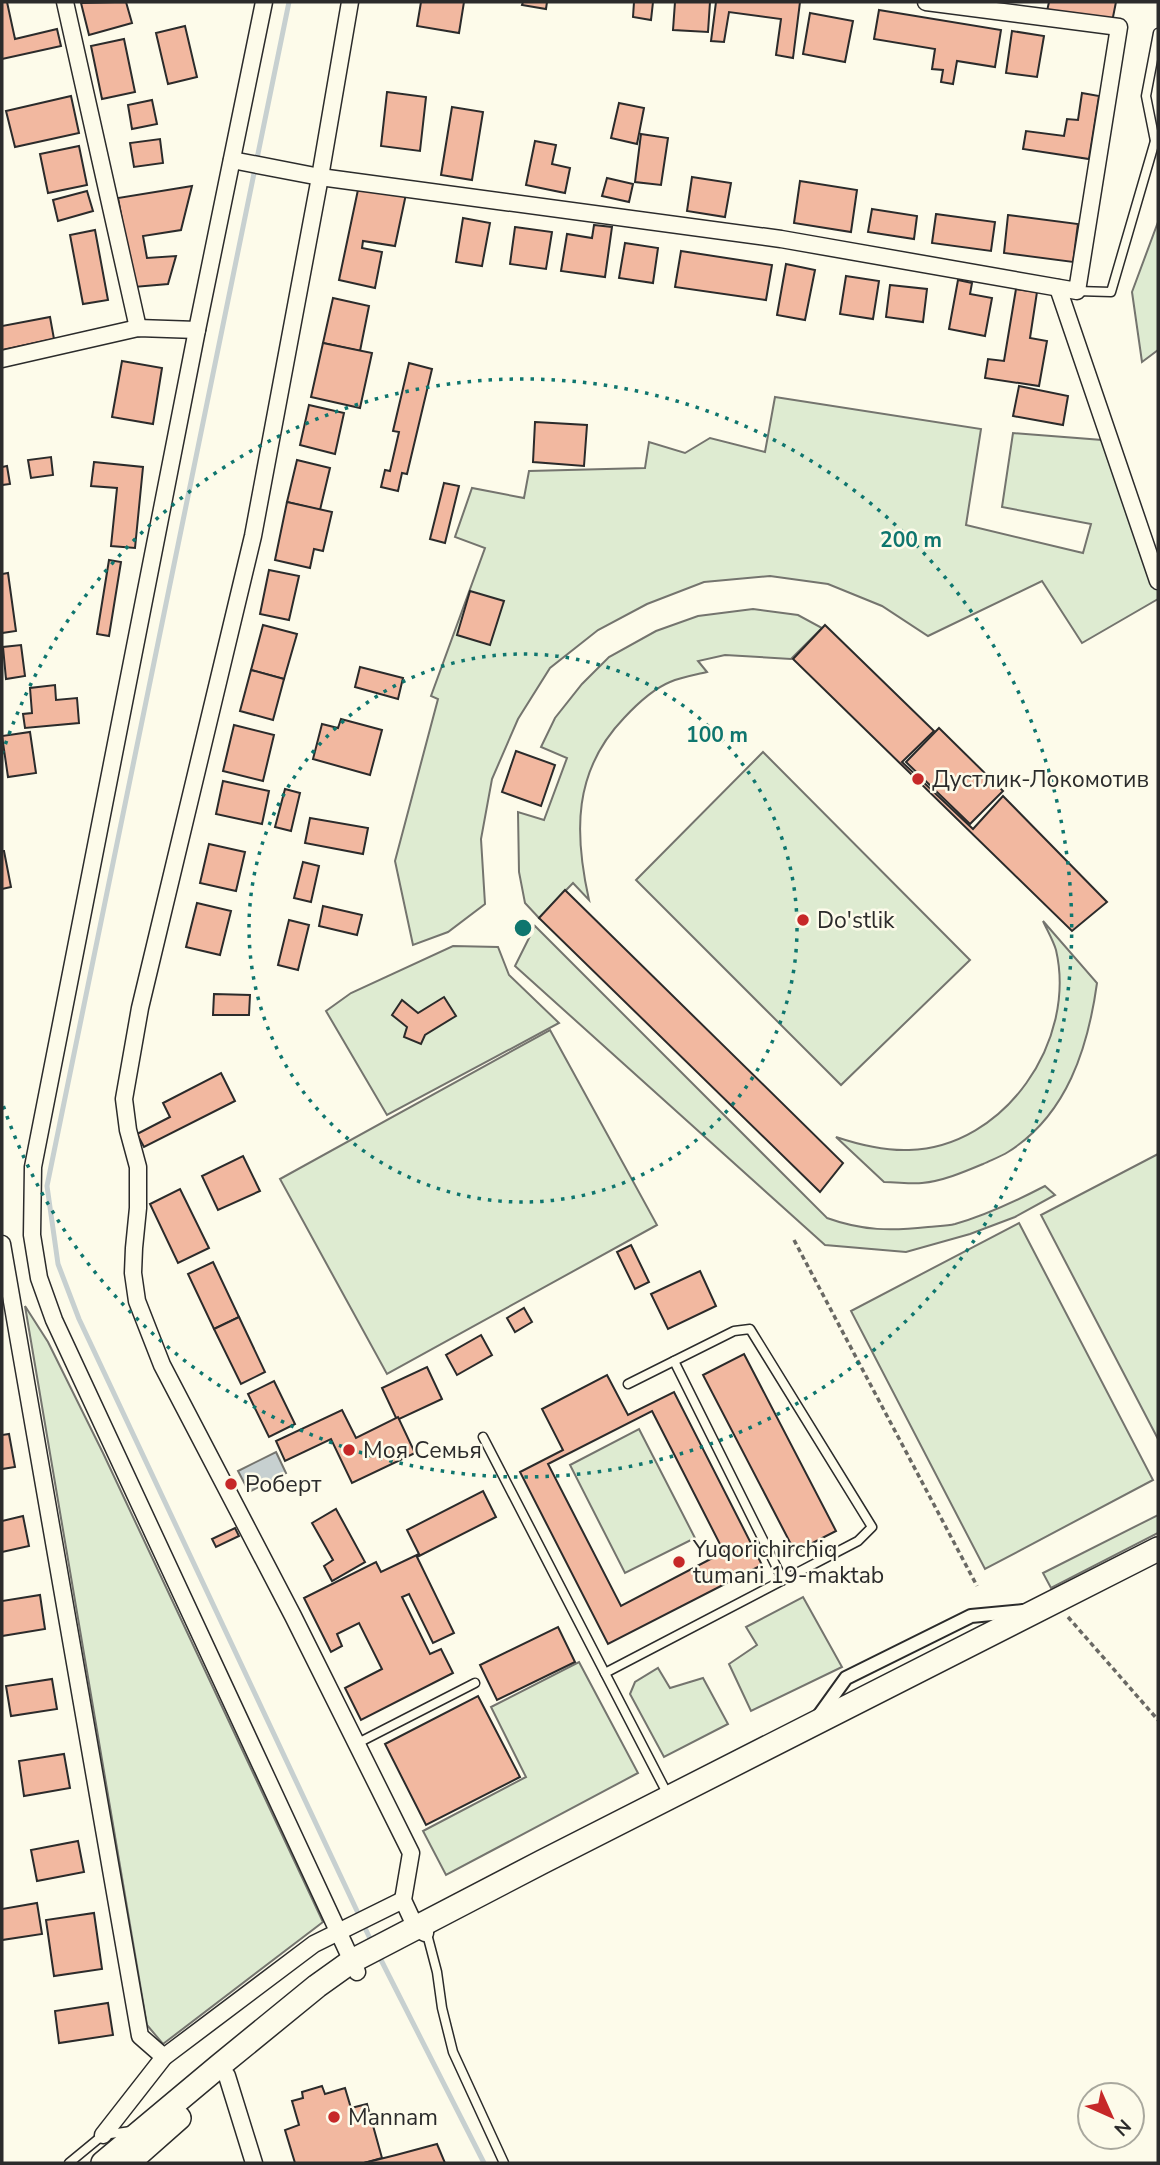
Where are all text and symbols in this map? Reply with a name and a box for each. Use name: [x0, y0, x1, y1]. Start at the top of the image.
text: 200 m: [880, 526, 942, 554]
text: 100 m: [686, 721, 748, 749]
place label: Дустлик-Локомотив: [932, 764, 1149, 795]
marker: Дустлик-Локомотив: [910, 771, 926, 787]
place label: Do'stlik: [817, 905, 895, 936]
marker: Do'stlik: [795, 912, 811, 928]
centre of rings: [511, 916, 535, 940]
place label: Моя Семья: [363, 1435, 482, 1466]
marker: Моя Семья: [341, 1442, 357, 1458]
place label: Роберт: [245, 1469, 322, 1500]
marker: Роберт: [223, 1476, 239, 1492]
place label: Yuqorichirchiq tumani 19-maktab: [692, 1534, 884, 1591]
marker: Yuqorichirchiq tumani 19-maktab: [671, 1554, 687, 1570]
north arrow: [1076, 2081, 1146, 2151]
place label: Mannam: [348, 2102, 438, 2133]
marker: Mannam: [326, 2109, 342, 2125]
text: N: [1108, 2113, 1137, 2142]

